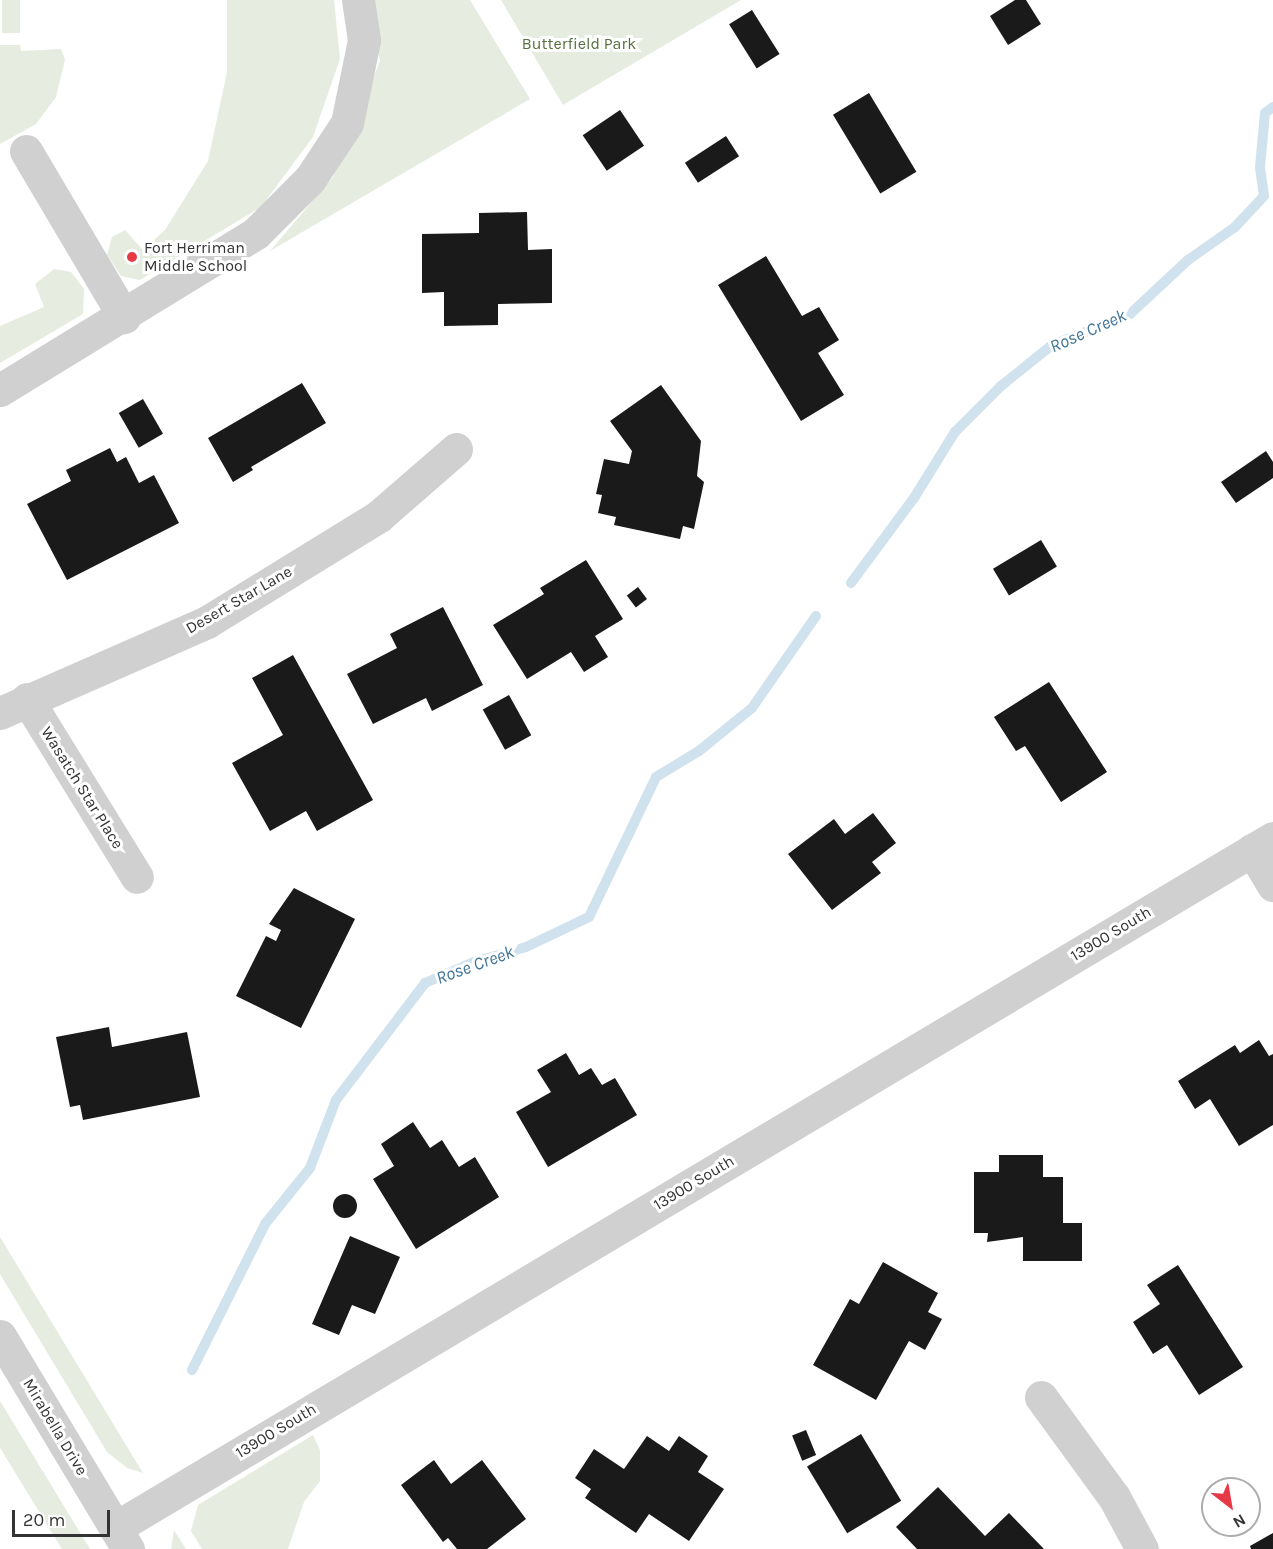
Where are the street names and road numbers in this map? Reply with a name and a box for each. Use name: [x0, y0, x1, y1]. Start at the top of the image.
street label: Desert Star Lane: [183, 562, 295, 638]
street label: Wasatch Star Place: [37, 723, 127, 853]
street label: 13900 South: [1067, 902, 1155, 966]
street label: 13900 South: [650, 1151, 738, 1215]
street label: Mirabella Drive: [19, 1375, 91, 1479]
street label: 13900 South: [232, 1399, 320, 1463]

